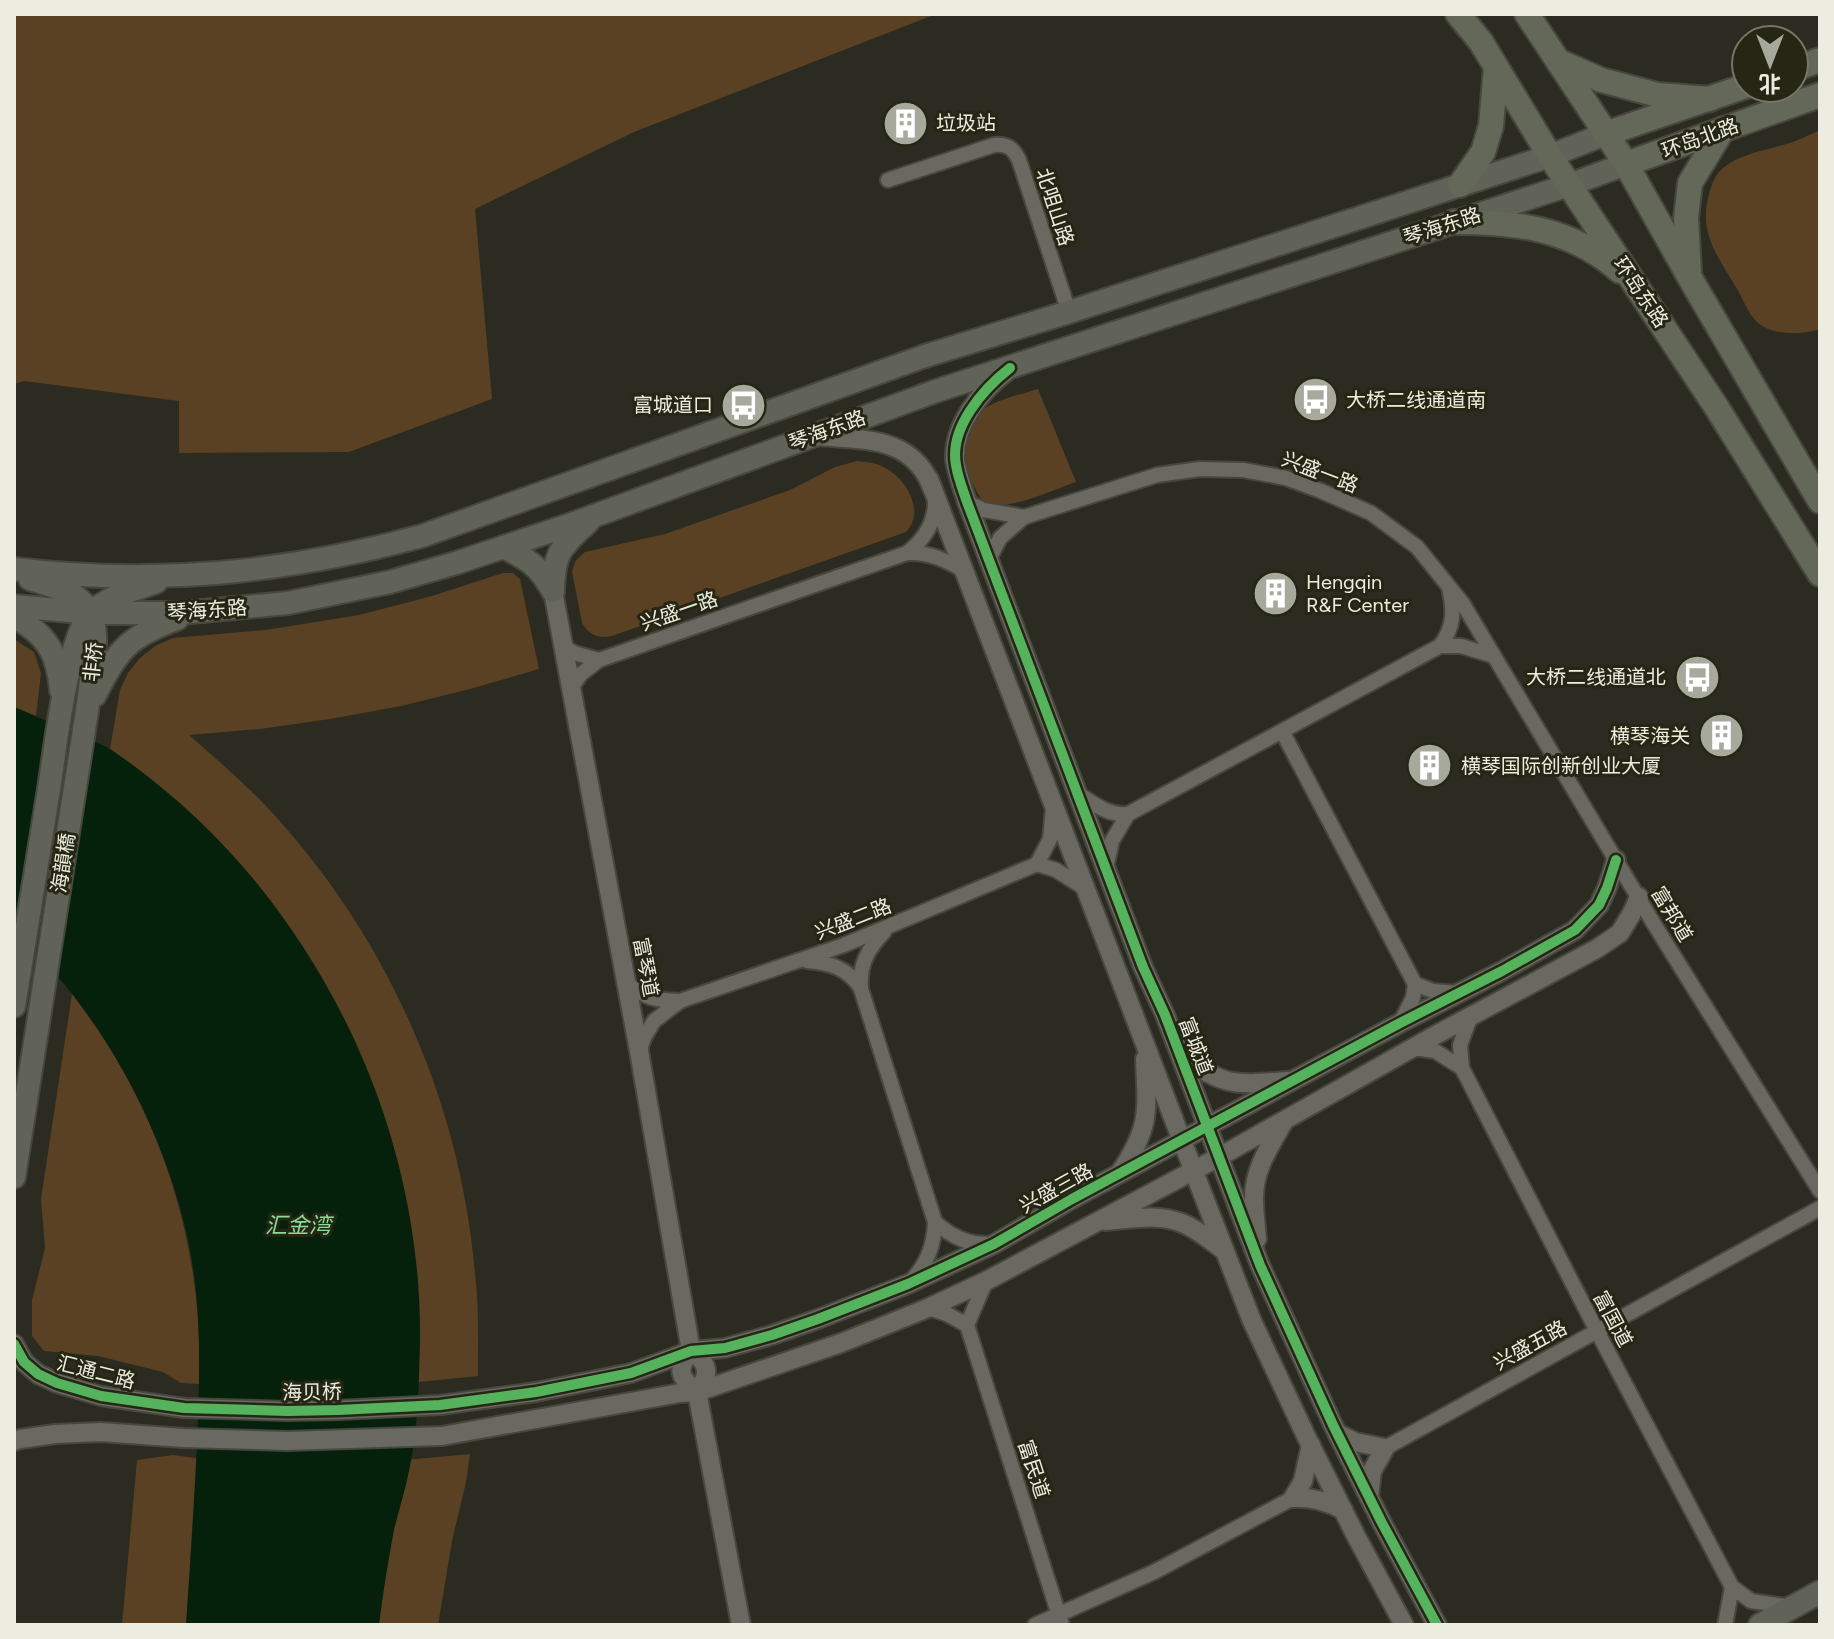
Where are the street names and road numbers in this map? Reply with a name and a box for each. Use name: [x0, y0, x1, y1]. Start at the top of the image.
street label: 环岛北路: [1658, 113, 1742, 163]
street label: 北咀山路: [1031, 165, 1079, 249]
street label: 琴海东路: [1400, 202, 1484, 250]
street label: 环岛东路: [1609, 252, 1673, 332]
street label: 琴海东路: [785, 405, 869, 455]
street label: 兴盛一路: [1278, 446, 1362, 498]
street label: 兴盛一路: [637, 587, 721, 635]
street label: 琴海东路: [166, 595, 248, 625]
street label: 非桥: [79, 641, 107, 683]
street label: 海韻橋: [46, 831, 80, 895]
street label: 富邦道: [1646, 882, 1698, 946]
street label: 兴盛二路: [811, 893, 895, 945]
street label: 富琴道: [628, 935, 664, 999]
street label: 富城道: [1174, 1014, 1218, 1078]
street label: 兴盛三路: [1015, 1158, 1097, 1218]
street label: 富国道: [1588, 1287, 1638, 1351]
street label: 兴盛五路: [1489, 1315, 1571, 1375]
street label: 汇通二路: [54, 1351, 138, 1393]
street label: 海贝桥: [282, 1379, 342, 1405]
street label: 富民道: [1013, 1437, 1055, 1501]

